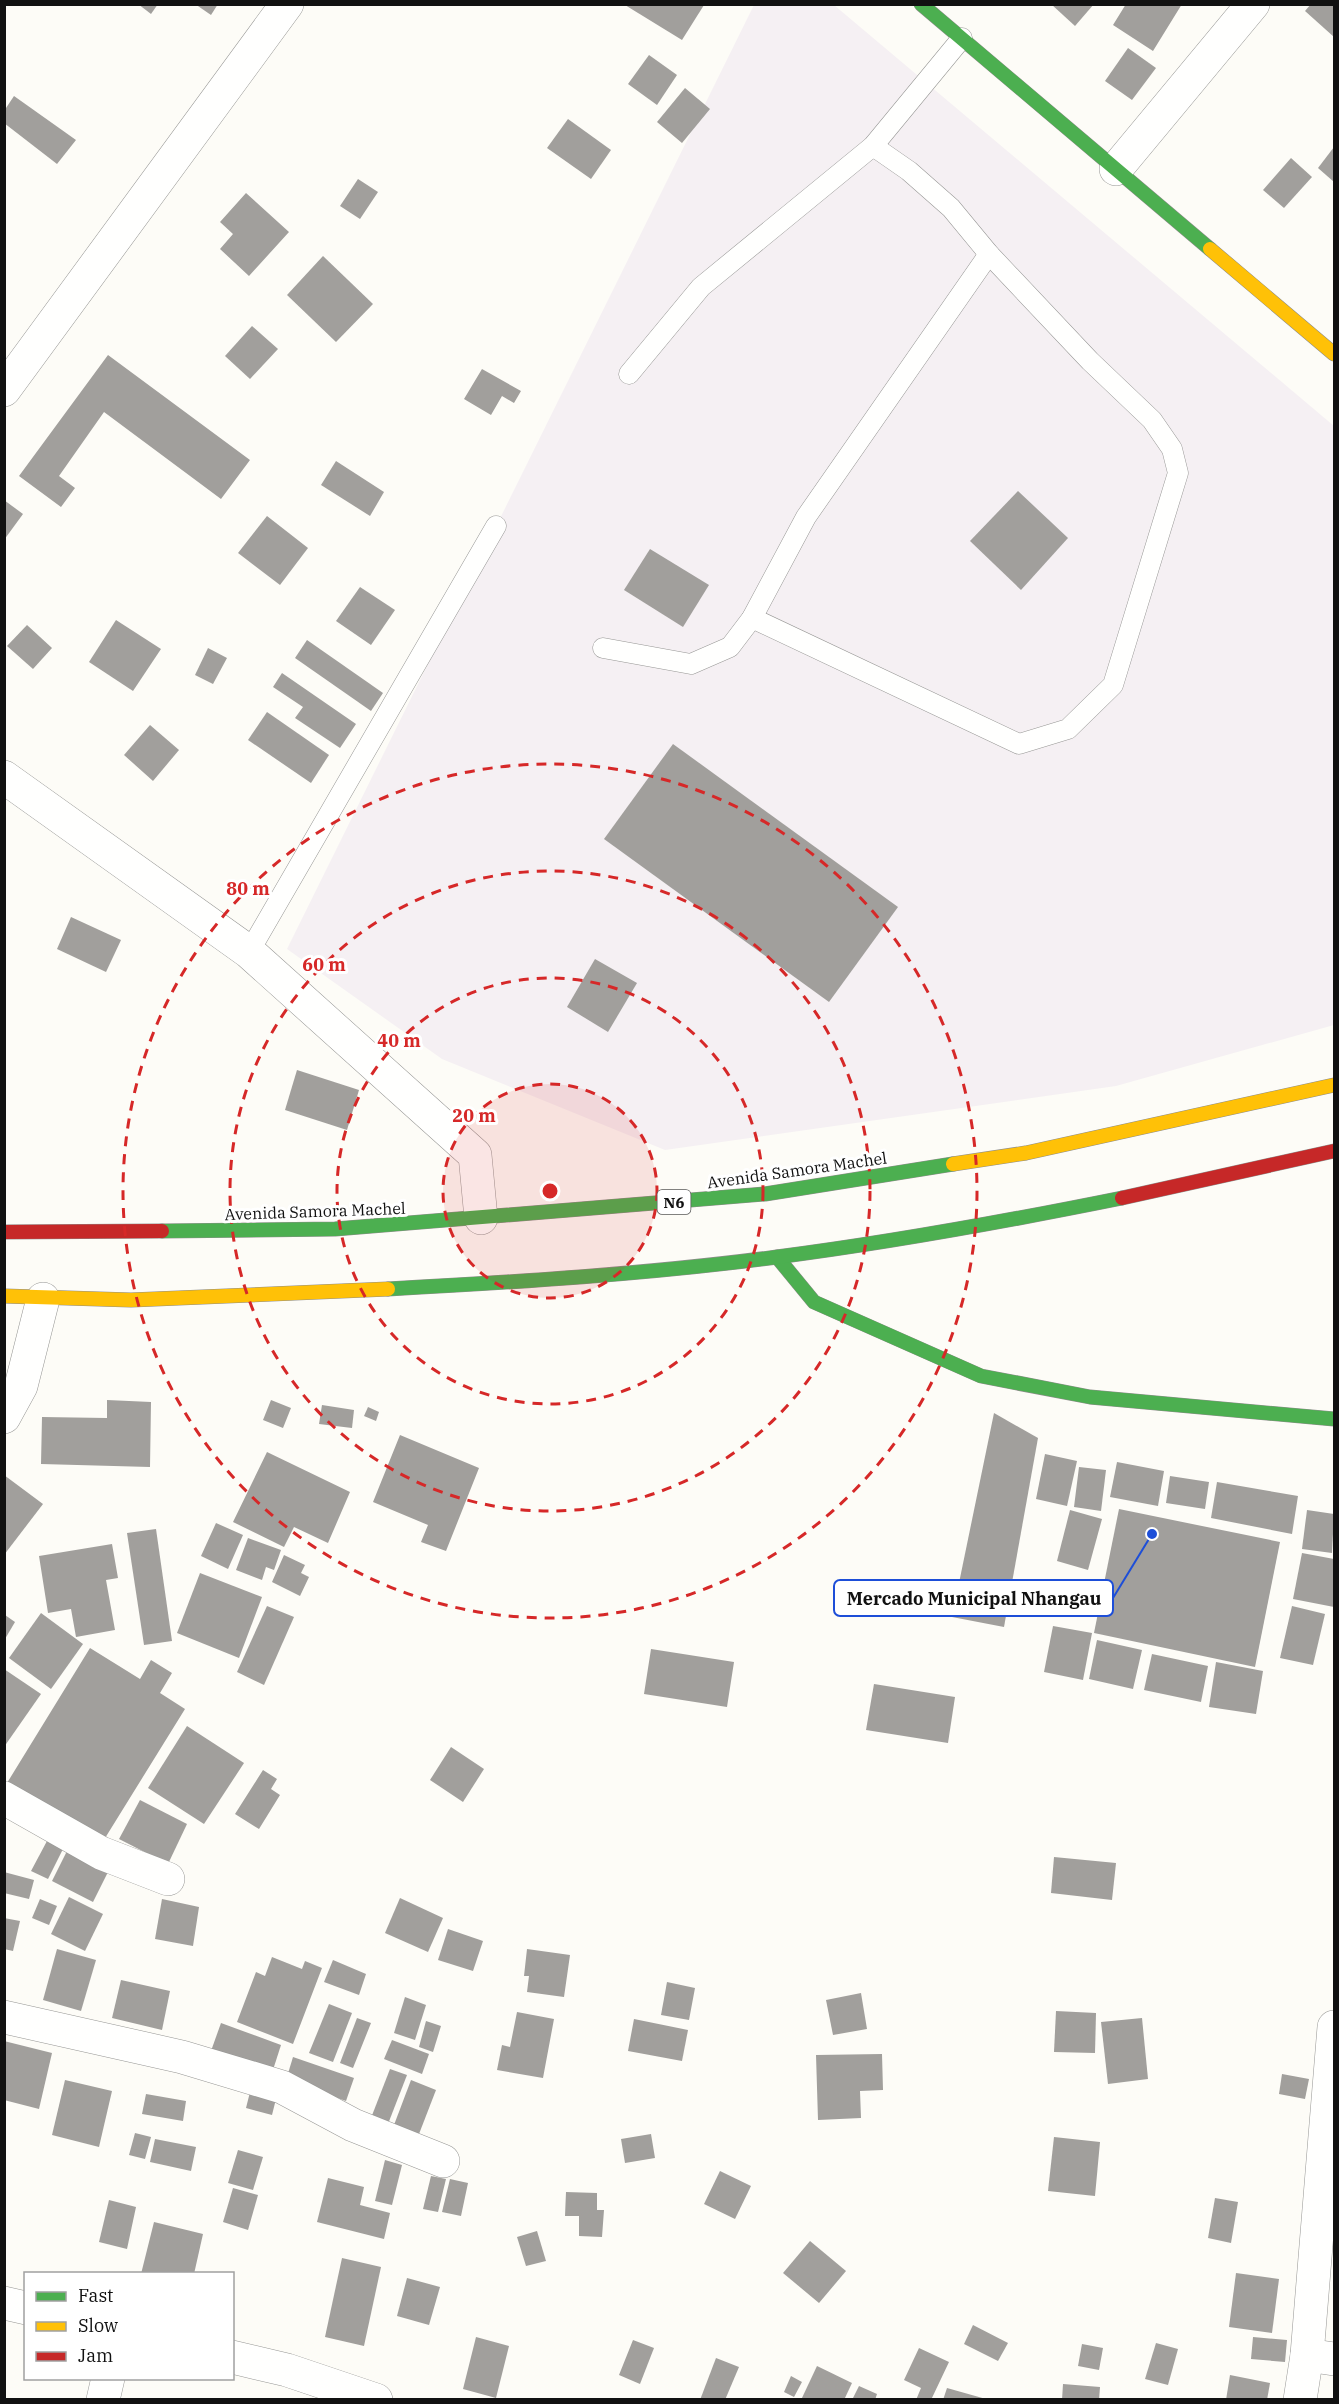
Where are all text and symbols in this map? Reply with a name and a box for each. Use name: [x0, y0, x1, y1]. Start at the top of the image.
text: 80 m: [226, 877, 270, 900]
text: 60 m: [302, 953, 346, 976]
text: 40 m: [377, 1029, 421, 1052]
text: 20 m: [452, 1104, 496, 1127]
street label: Avenida Samora Machel: [706, 1147, 888, 1193]
centre of rings: [540, 1181, 560, 1201]
road number: N6: [658, 1190, 690, 1214]
street label: Avenida Samora Machel: [224, 1198, 406, 1224]
callout: Mercado Municipal Nhangau: [834, 1580, 1113, 1616]
text: Mercado Municipal Nhangau: [847, 1587, 1102, 1610]
legend: [24, 2272, 234, 2380]
text: Fast: [78, 2284, 113, 2307]
text: Slow: [78, 2314, 118, 2337]
text: Jam: [78, 2344, 113, 2367]

